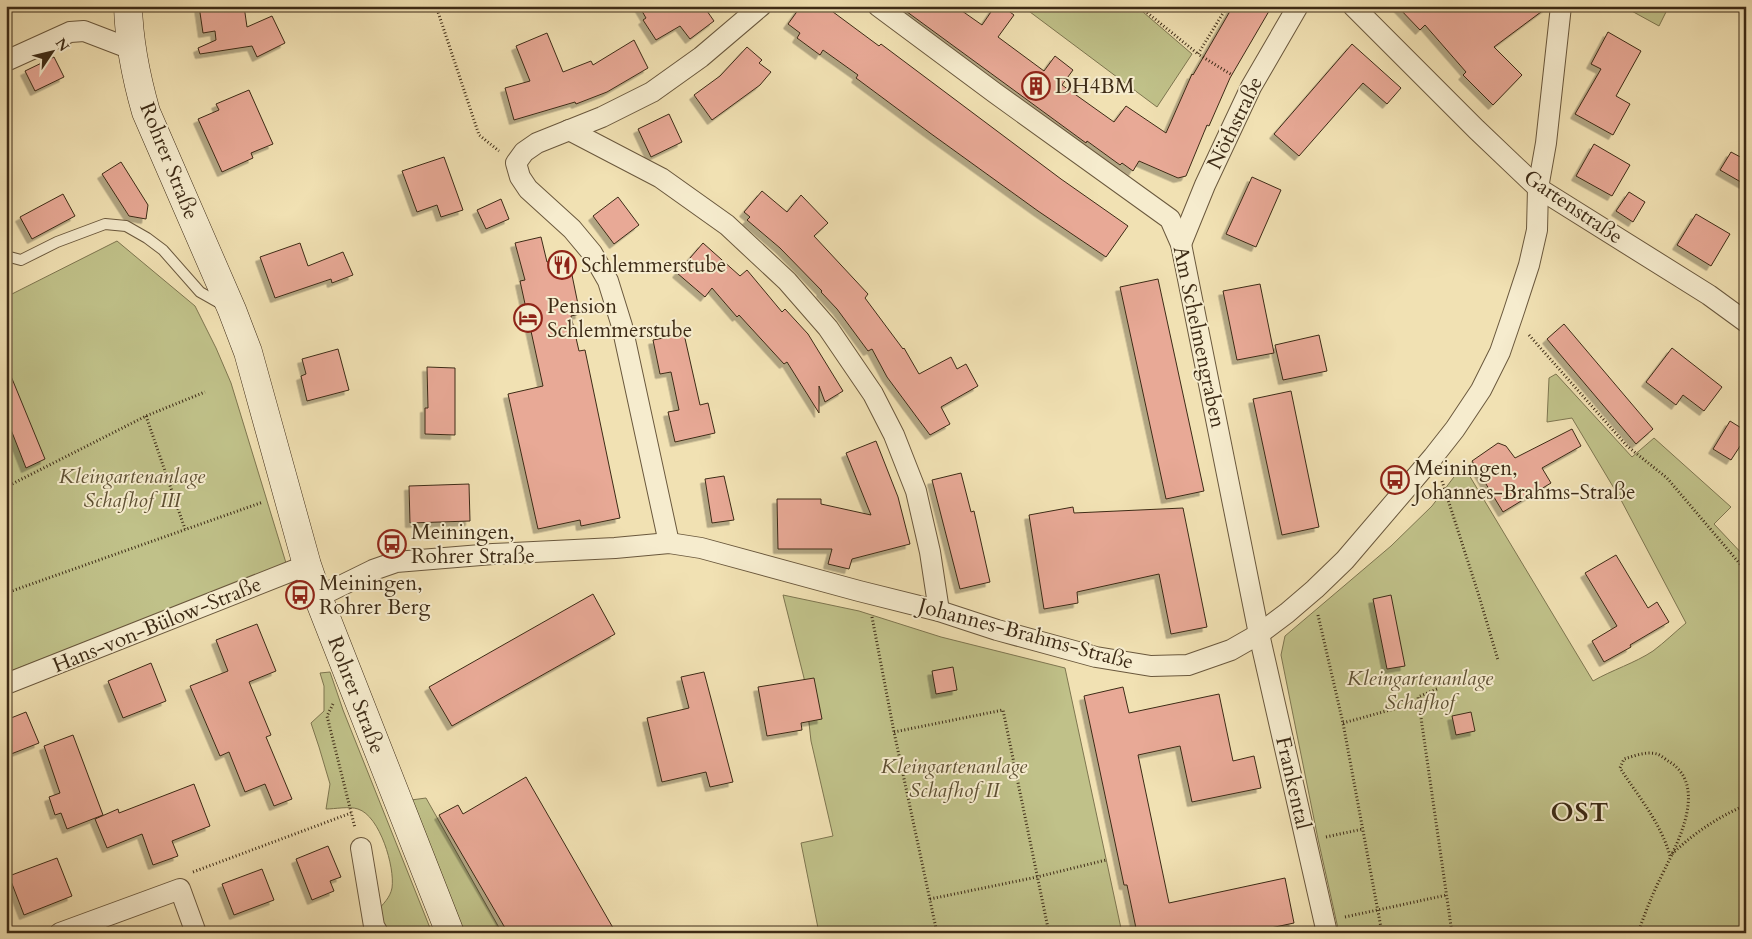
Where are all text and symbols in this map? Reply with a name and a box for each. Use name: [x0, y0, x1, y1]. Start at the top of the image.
north arrow: [28, 28, 78, 78]
text: N: [51, 34, 74, 55]
building icon: DH4BM: [1021, 71, 1051, 101]
place label: DH4BM: [1055, 72, 1135, 101]
street label: Nöthstraße: [1200, 72, 1270, 174]
street label: Rohrer Straße: [132, 98, 206, 224]
street label: Gartenstraße: [1518, 163, 1628, 251]
street label: Am Schelmengraben: [1166, 243, 1232, 431]
restaurant icon: Schlemmerstube: [547, 250, 577, 280]
place label: Schlemmerstube: [581, 251, 726, 280]
place label: Pension Schlemmerstube: [547, 292, 692, 345]
hotel icon: Pension Schlemmerstube: [513, 303, 543, 333]
place label: Meiningen, Johannes-Brahms-Straße: [1411, 454, 1635, 507]
park label: Kleingartenanlage Schafhof III: [59, 462, 206, 515]
bus stop icon: Meiningen, Johannes-Brahms-Straße: [1380, 465, 1410, 495]
place label: Meiningen, Rohrer Straße: [411, 518, 535, 571]
bus stop icon: Meiningen, Rohrer Straße: [377, 529, 407, 559]
place label: Meiningen, Rohrer Berg: [319, 569, 430, 622]
street label: Hans-von-Bülow-Straße: [48, 570, 266, 680]
bus stop icon: Meiningen, Rohrer Berg: [285, 580, 315, 610]
street label: Johannes-Brahms-Straße: [912, 591, 1137, 677]
street label: Rohrer Straße: [320, 632, 392, 758]
park label: Kleingartenanlage Schafhof: [1347, 664, 1494, 717]
street label: Frankental: [1268, 734, 1318, 832]
park label: Kleingartenanlage Schafhof II: [881, 752, 1028, 805]
district label: OST: [1550, 795, 1610, 830]

